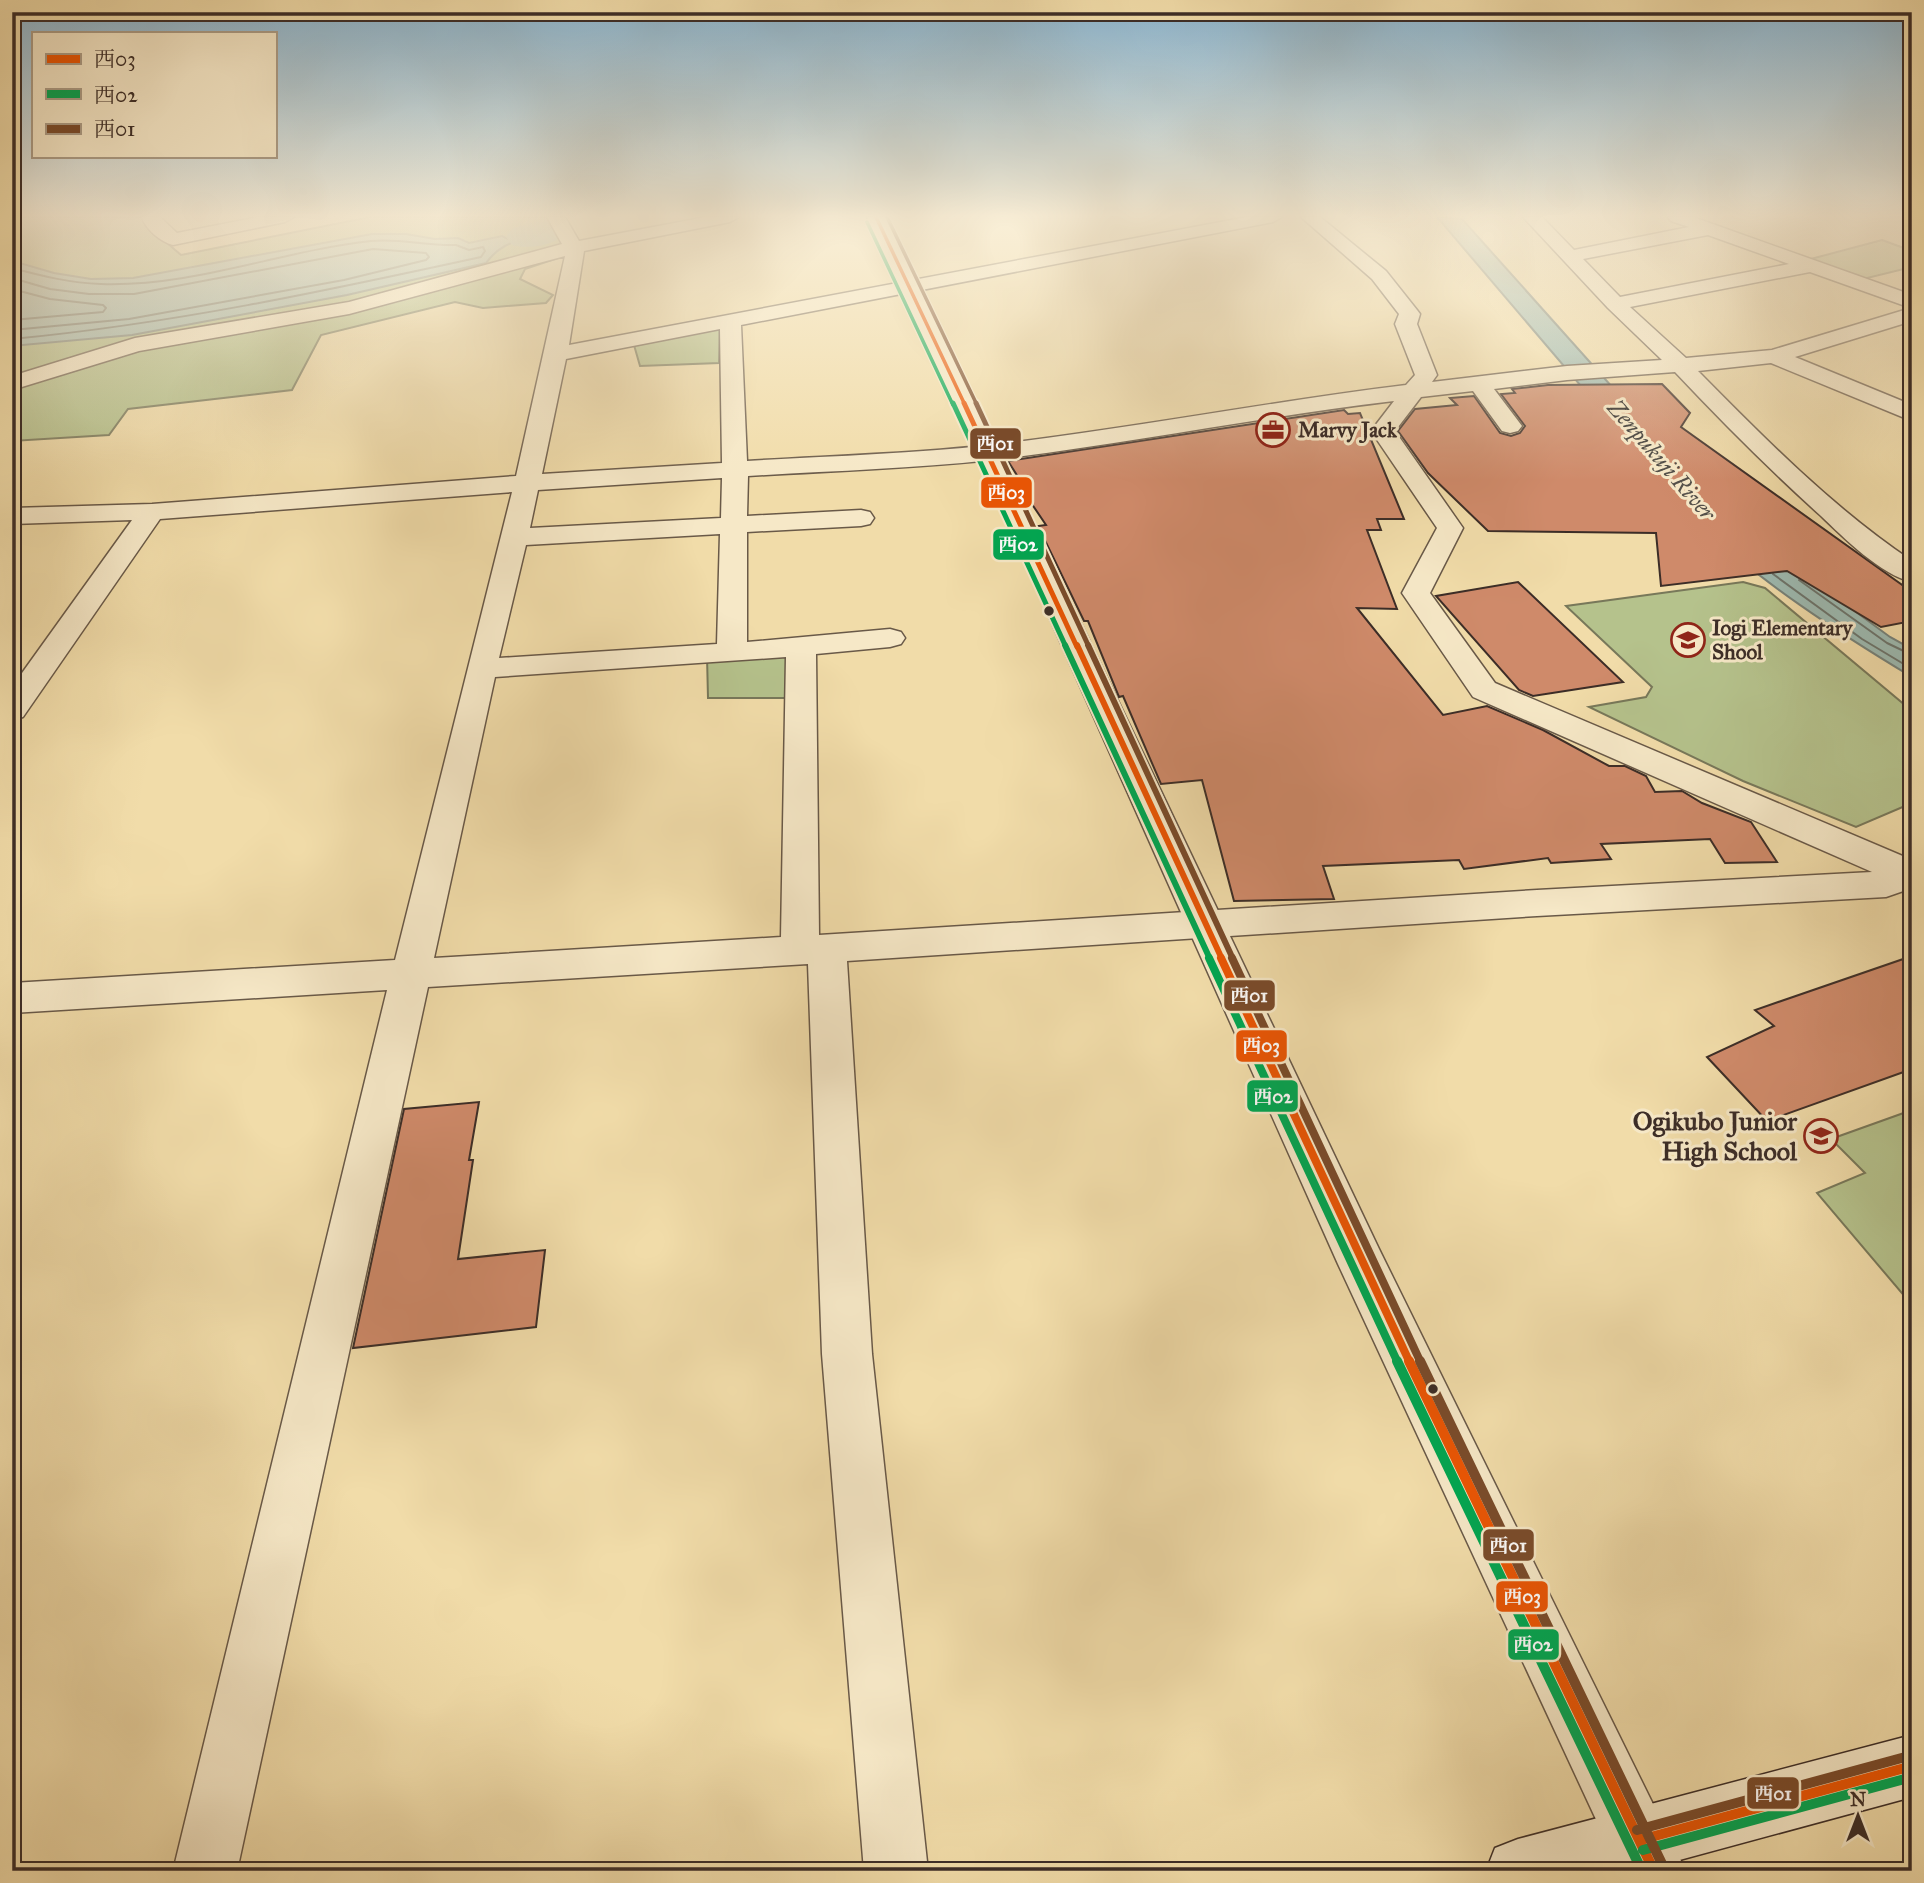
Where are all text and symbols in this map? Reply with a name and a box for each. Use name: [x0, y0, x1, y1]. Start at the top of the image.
legend: [32, 32, 276, 158]
text: 西03: [94, 46, 136, 72]
text: 西02: [94, 82, 138, 108]
text: 西01: [94, 116, 135, 142]
water label: Zenpukuji River: [1601, 393, 1723, 528]
office icon: Marvy Jack: [1254, 411, 1292, 449]
place label: Marvy Jack: [1298, 417, 1398, 444]
line badge: 西01: [969, 427, 1022, 460]
text: 西01: [976, 432, 1014, 455]
line badge: 西03: [980, 476, 1033, 509]
text: 西03: [987, 481, 1025, 505]
line badge: 西02: [992, 528, 1045, 561]
text: 西02: [998, 533, 1038, 556]
unlabelled marker: [1042, 604, 1056, 618]
place label: Iogi Elementary Shool: [1712, 615, 1854, 665]
school or university icon: Iogi Elementary Shool: [1669, 621, 1707, 659]
line badge: 西01: [1223, 979, 1276, 1012]
text: 西01: [1230, 984, 1268, 1007]
line badge: 西03: [1235, 1029, 1288, 1063]
text: 西03: [1242, 1034, 1280, 1058]
line badge: 西02: [1246, 1079, 1299, 1113]
text: 西02: [1253, 1085, 1293, 1108]
place label: Ogikubo Junior High School: [1633, 1105, 1798, 1168]
school or university icon: Ogikubo Junior High School: [1802, 1117, 1840, 1155]
unlabelled marker: [1426, 1382, 1440, 1396]
line badge: 西01: [1482, 1528, 1535, 1562]
text: 西01: [1489, 1534, 1527, 1557]
line badge: 西03: [1495, 1580, 1549, 1613]
text: 西03: [1503, 1585, 1541, 1609]
line badge: 西02: [1507, 1628, 1560, 1661]
text: 西02: [1513, 1633, 1553, 1656]
line badge: 西01: [1746, 1776, 1800, 1810]
text: 西01: [1754, 1782, 1792, 1805]
north arrow: [1822, 1782, 1892, 1852]
text: N: [1850, 1788, 1866, 1811]

